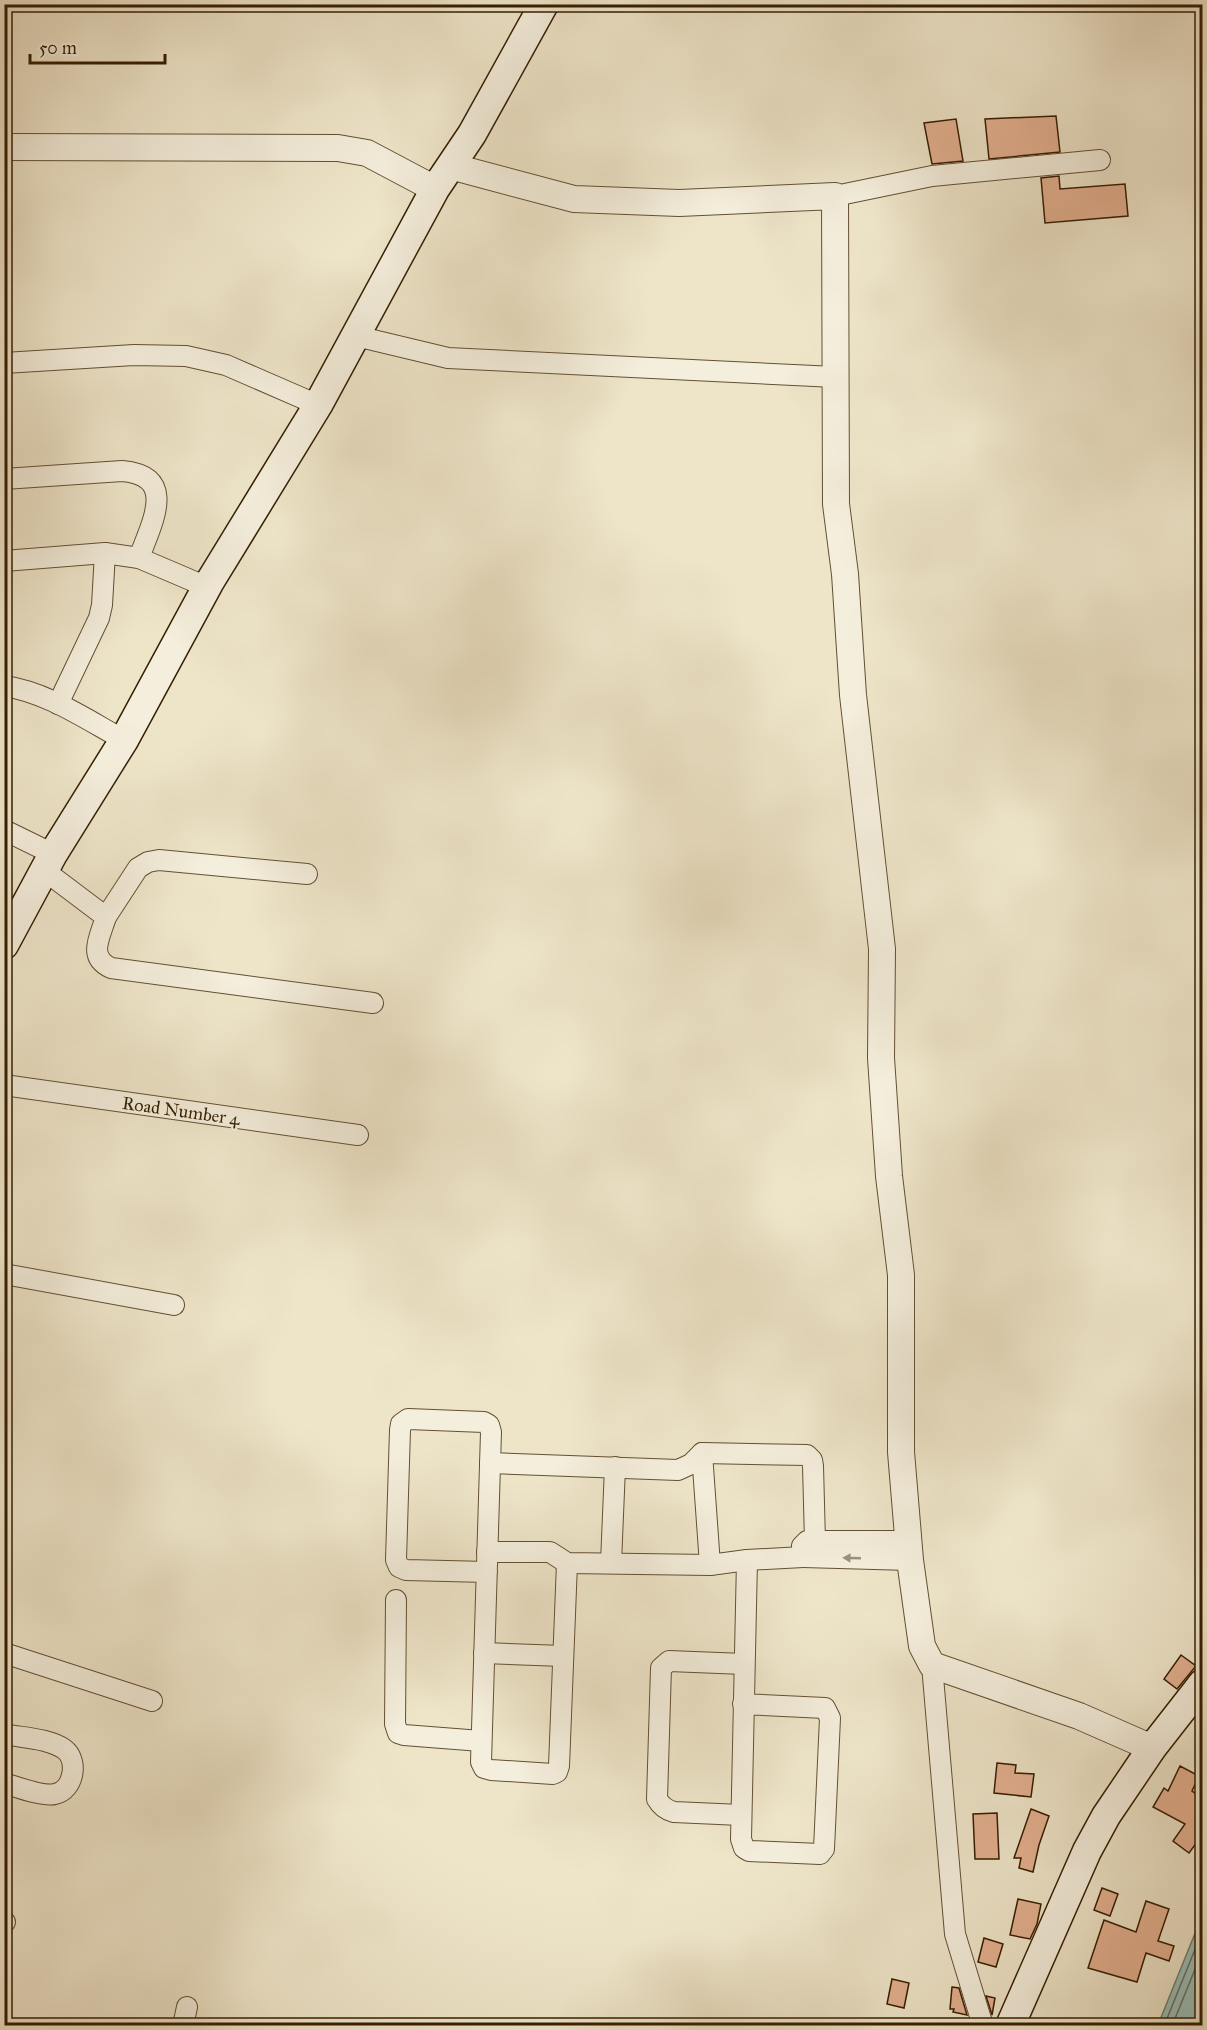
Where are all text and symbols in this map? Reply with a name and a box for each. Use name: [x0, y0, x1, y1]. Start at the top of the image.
scale bar: [30, 27, 165, 65]
text: 50 m: [39, 37, 77, 59]
street label: Road Number 4: [121, 1092, 242, 1130]
one-way arrow: [842, 1554, 861, 1563]

